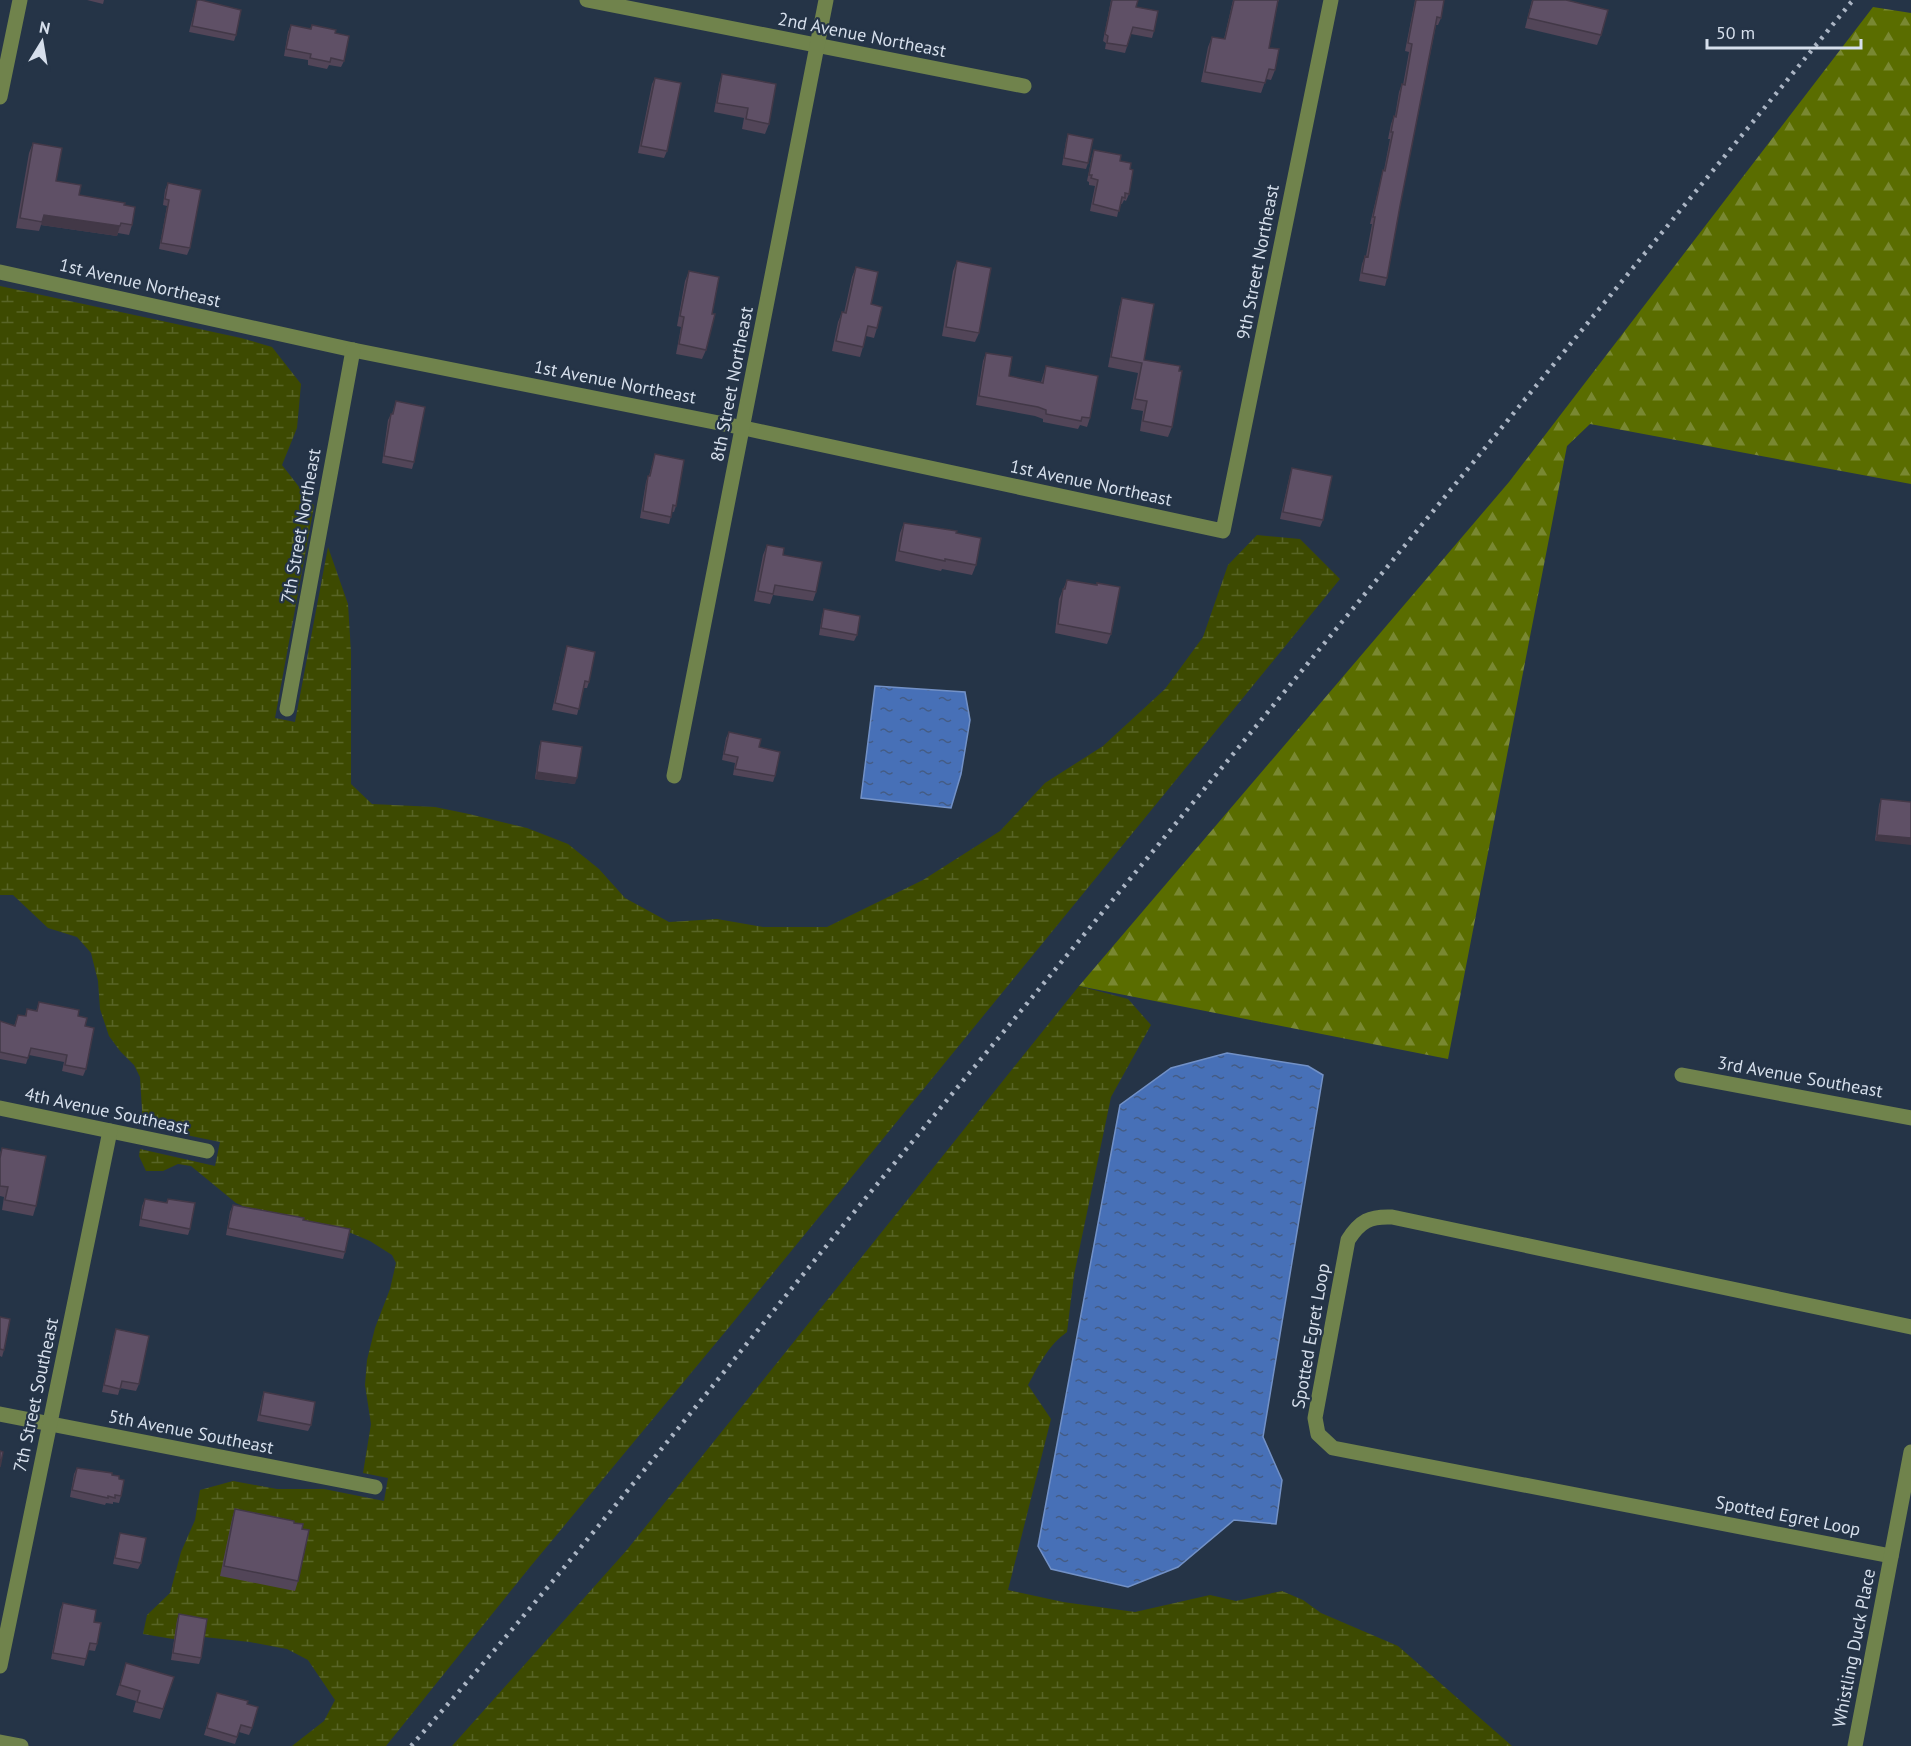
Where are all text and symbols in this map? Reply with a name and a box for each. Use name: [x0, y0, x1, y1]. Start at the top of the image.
street label: 2nd Avenue Northeast: [776, 7, 948, 62]
north arrow: [12, 12, 72, 72]
scale bar: [1707, 12, 1862, 50]
text: N: [38, 16, 52, 38]
text: 50 m: [1716, 21, 1755, 44]
street label: 9th Street Northeast: [1231, 182, 1284, 341]
street label: 1st Avenue Northeast: [57, 253, 223, 312]
street label: 8th Street Northeast: [705, 304, 758, 463]
street label: 1st Avenue Northeast: [532, 354, 698, 409]
street label: 7th Street Northeast: [276, 447, 325, 605]
street label: 1st Avenue Northeast: [1008, 454, 1174, 511]
street label: 3rd Avenue Southeast: [1716, 1051, 1885, 1102]
street label: 4th Avenue Southeast: [23, 1082, 191, 1139]
street label: Spotted Egret Loop: [1286, 1261, 1335, 1410]
street label: 7th Street Southeast: [8, 1315, 63, 1474]
street label: 5th Avenue Southeast: [107, 1404, 276, 1459]
street label: Spotted Egret Loop: [1714, 1490, 1863, 1541]
street label: Whistling Duck Place: [1827, 1567, 1880, 1729]

